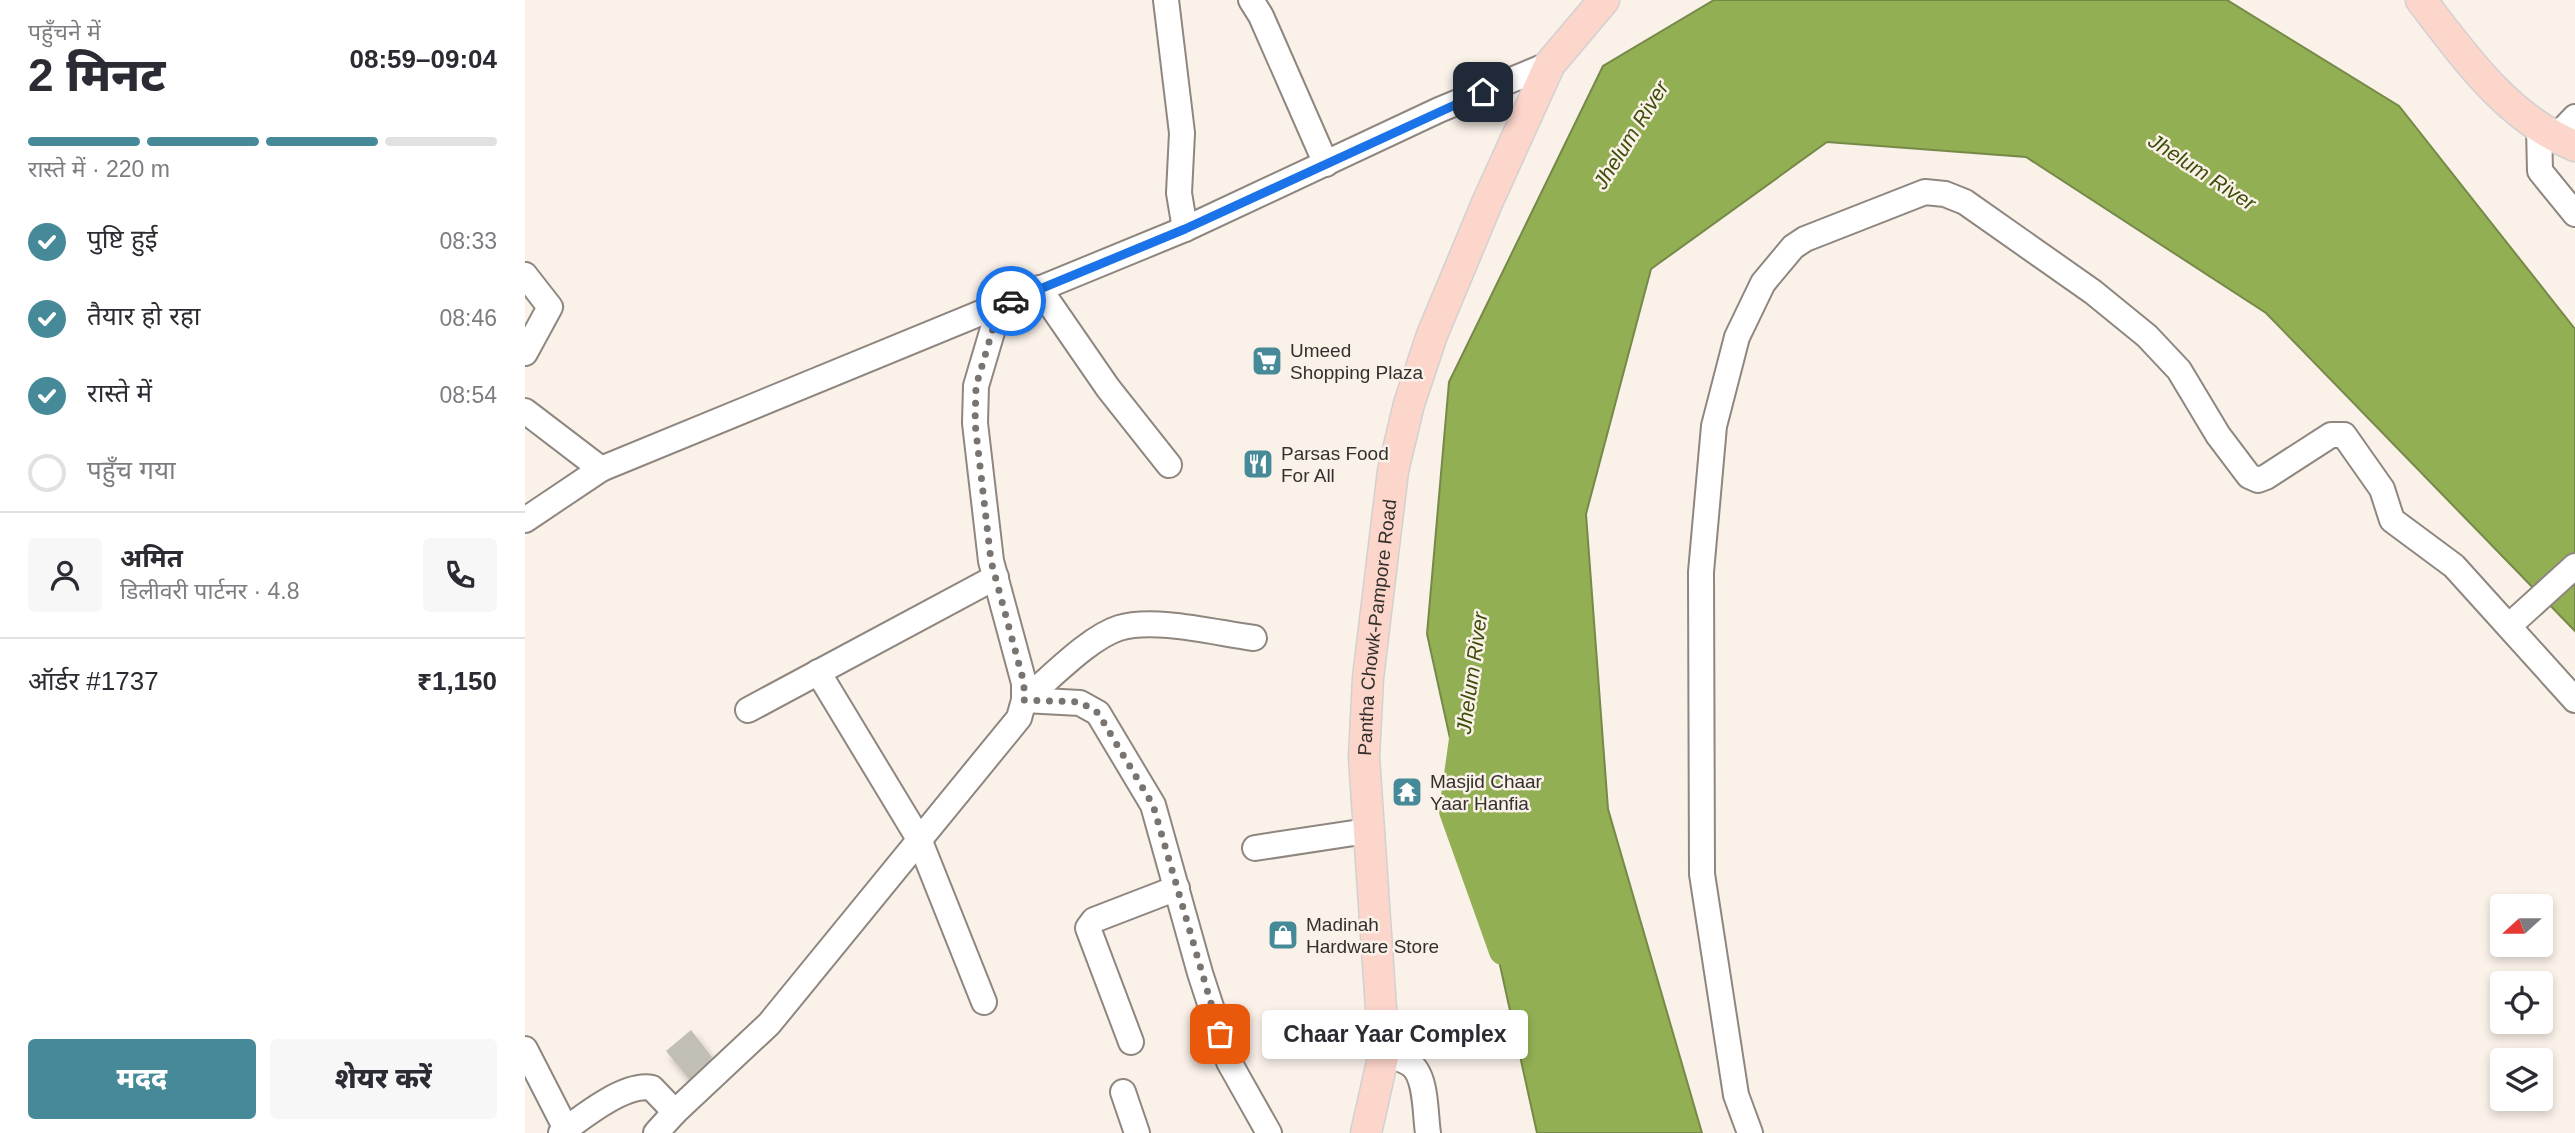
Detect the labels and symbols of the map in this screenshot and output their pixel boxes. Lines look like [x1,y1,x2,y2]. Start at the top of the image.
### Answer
pin [1453,62,1513,122]
water label: Jhelum River [1588,76,1673,194]
water label: Jhelum River [2144,128,2261,215]
courier [976,266,1046,336]
place label: Umeed Shopping Plaza [1290,340,1424,383]
supermarket icon: Umeed Shopping Plaza [1250,344,1284,378]
place label: Parsas Food For All [1281,443,1389,486]
restaurant icon: Parsas Food For All [1241,447,1275,481]
street label: Pantha Chowk-Pampore Road [1354,498,1401,756]
water label: Jhelum River [1451,610,1492,736]
place label: Masjid Chaar Yaar Hanfia [1430,771,1543,814]
temple icon: Masjid Chaar Yaar Hanfia [1390,775,1424,809]
north arrow [2490,894,2553,957]
place label: Madinah Hardware Store [1306,914,1439,957]
shop icon: Madinah Hardware Store [1266,918,1300,952]
pin [1190,1004,1250,1064]
callout: Chaar Yaar Complex [1262,1010,1528,1058]

